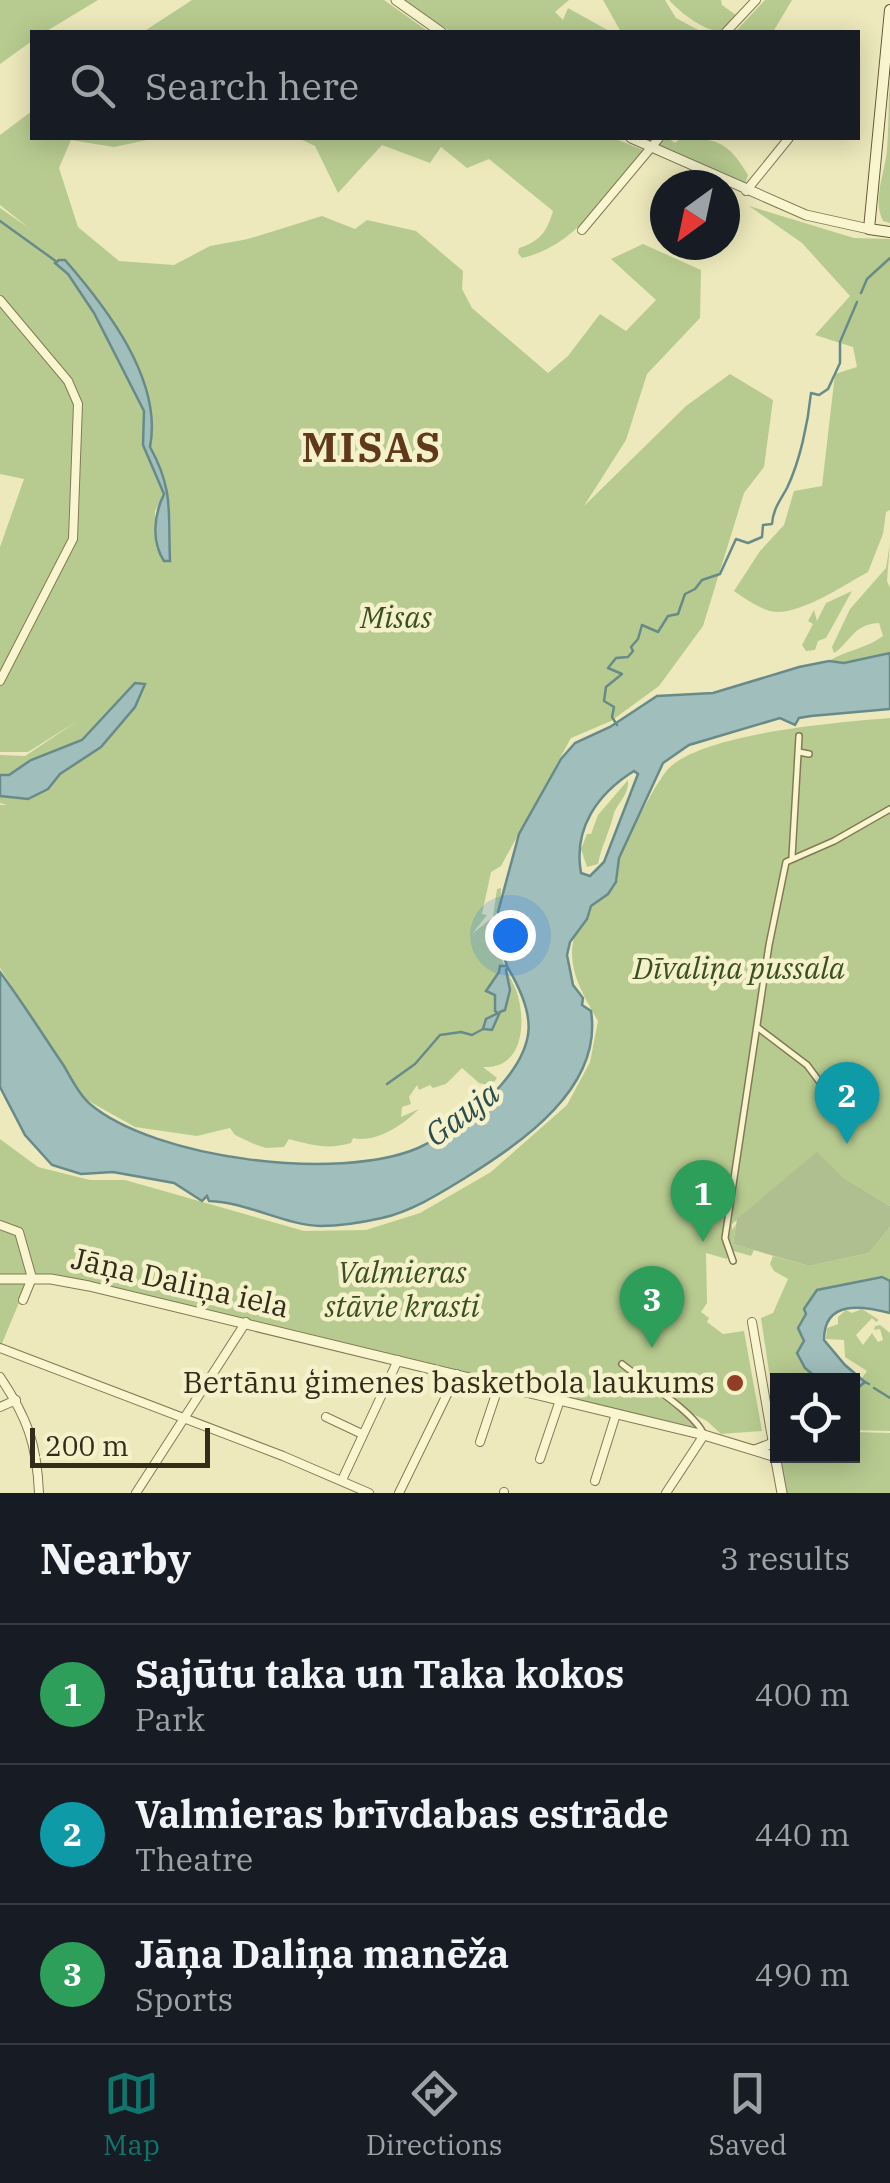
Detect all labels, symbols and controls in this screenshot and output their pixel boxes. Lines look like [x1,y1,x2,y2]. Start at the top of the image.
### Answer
search box [30,30,860,140]
icon: search [65,58,120,113]
text: Search here [145,61,359,110]
north arrow [650,170,740,260]
district label: MISAS [301,421,443,473]
park label: Misas [359,597,432,636]
your location [485,910,536,961]
park label: Dīvaliņa pussala [632,948,846,987]
pin: 2 [814,1062,880,1144]
water label: Gauja [416,1071,508,1155]
pin: 1 [670,1160,736,1242]
street label: Jāņa Daliņa iela [68,1238,293,1325]
park label: Valmieras stāvie krasti [324,1252,480,1325]
pin: 3 [620,1266,684,1348]
place label: Bertānu ģimenes basketbola laukums [183,1362,715,1401]
marker: Bertānu ģimenes basketbola laukums [724,1372,746,1394]
map controls [770,1373,860,1463]
button: locate [770,1373,860,1463]
scale bar [30,1423,210,1468]
text: 200 m [45,1427,129,1464]
text: Nearby [40,1531,191,1586]
text: 3 results [720,1537,850,1579]
text: Sajūtu taka un Taka kokos [135,1649,624,1698]
text: 1 [63,1673,82,1715]
text: 400 m [754,1673,850,1715]
text: Park [135,1698,205,1740]
text: Valmieras brīvdabas estrāde [135,1789,669,1838]
text: 2 [63,1813,82,1855]
text: 440 m [754,1813,850,1855]
text: Theatre [135,1838,253,1880]
text: Jāņa Daliņa manēža [135,1929,509,1978]
text: 3 [63,1953,82,1995]
text: 490 m [754,1953,850,1995]
text: Sports [135,1978,233,2020]
tab: Map [103,2066,160,2163]
tab: Directions [366,2066,503,2163]
tab: Saved [709,2066,787,2163]

